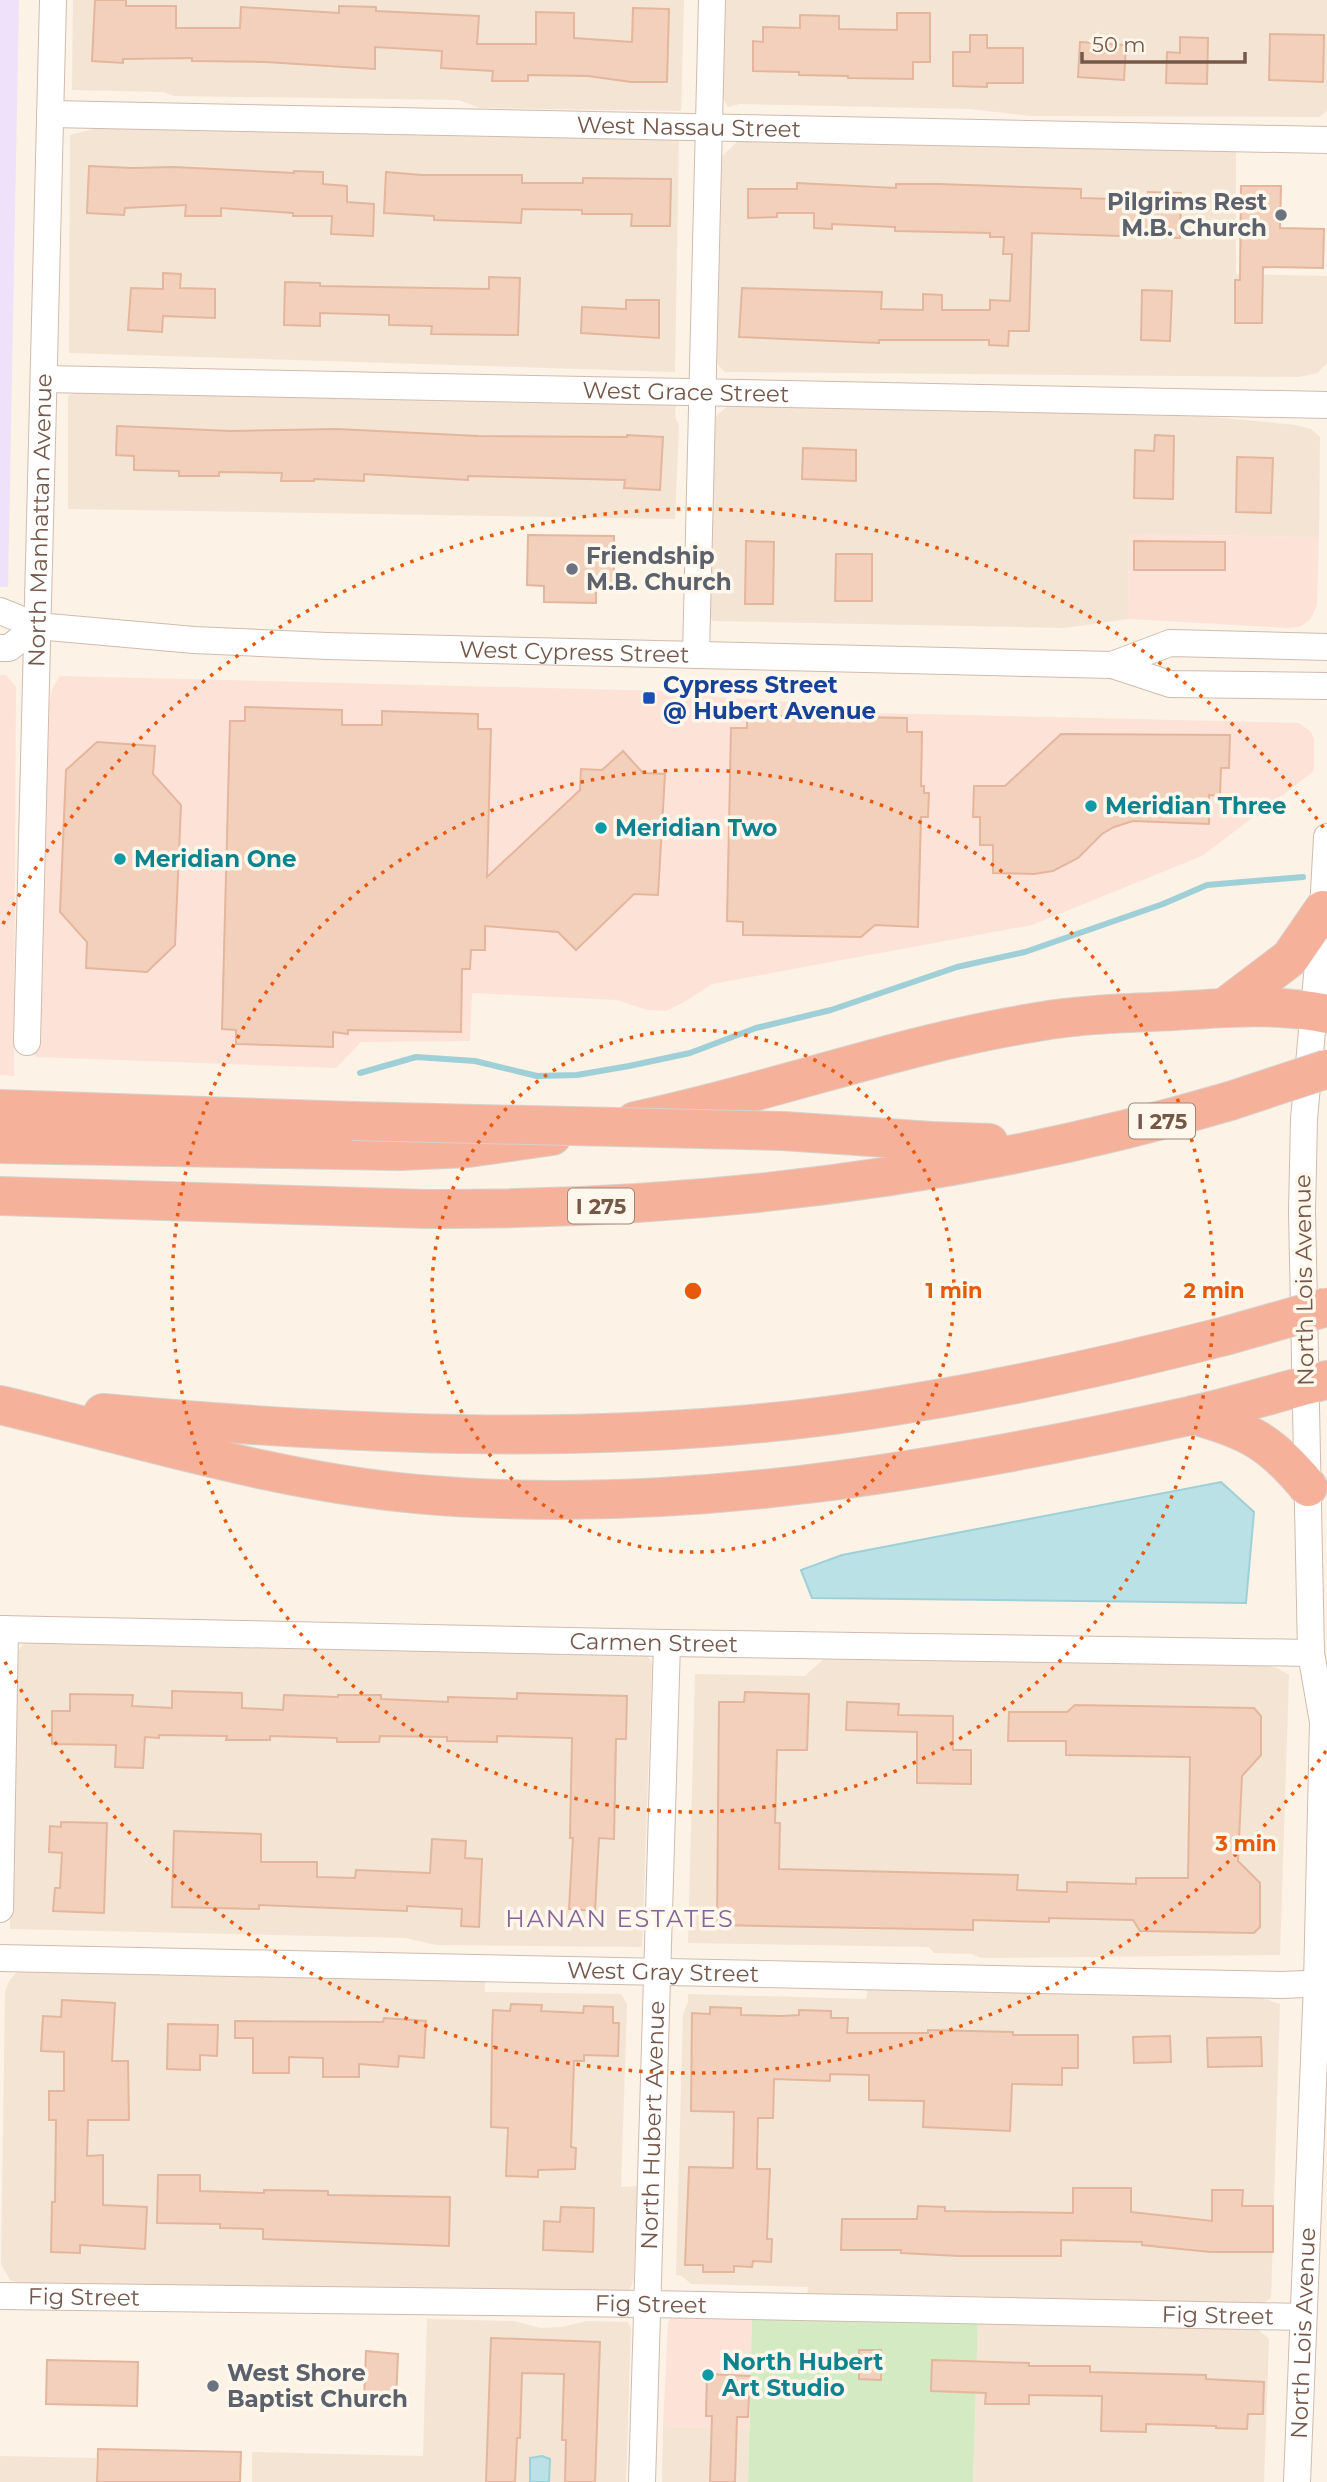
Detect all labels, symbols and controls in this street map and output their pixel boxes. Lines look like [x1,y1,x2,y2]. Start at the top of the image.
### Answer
scale bar [1082,21,1245,65]
text: 50 m [1092,32,1146,57]
street label: West Nassau Street [576,111,801,143]
place label: Pilgrims Rest M.B. Church [1107,188,1267,242]
marker: Pilgrims Rest M.B. Church [1273,207,1289,223]
street label: North Manhattan Avenue [22,373,58,667]
street label: West Grace Street [582,376,790,408]
place label: Friendship M.B. Church [586,542,732,596]
marker: Friendship M.B. Church [564,561,580,577]
street label: West Cypress Street [459,635,690,669]
place label: Cypress Street @ Hubert Avenue [663,671,876,725]
marker: Cypress Street @ Hubert Avenue [641,690,657,706]
place label: Meridian Three [1105,792,1287,820]
marker: Meridian Three [1083,798,1099,814]
place label: Meridian Two [615,814,777,842]
marker: Meridian Two [593,820,609,836]
place label: Meridian One [134,845,297,873]
marker: Meridian One [112,851,128,867]
road number: I 275 [1129,1104,1195,1138]
street label: North Lois Avenue [1288,1174,1320,1386]
road number: I 275 [568,1188,634,1224]
text: 1 min [925,1278,983,1303]
text: 2 min [1183,1278,1245,1303]
centre of rings [681,1279,705,1303]
street label: Carmen Street [569,1627,738,1658]
text: 3 min [1214,1831,1277,1856]
district label: HANAN ESTATES [505,1904,735,1933]
street label: West Gray Street [567,1956,759,1988]
street label: North Hubert Avenue [635,2000,670,2250]
street label: North Lois Avenue [1285,2227,1321,2439]
street label: Fig Street [28,2282,140,2312]
street label: Fig Street [595,2289,707,2319]
street label: Fig Street [1162,2300,1274,2330]
place label: North Hubert Art Studio [721,2348,883,2402]
place label: West Shore Baptist Church [227,2359,408,2413]
marker: North Hubert Art Studio [700,2367,716,2383]
marker: West Shore Baptist Church [205,2378,221,2394]

